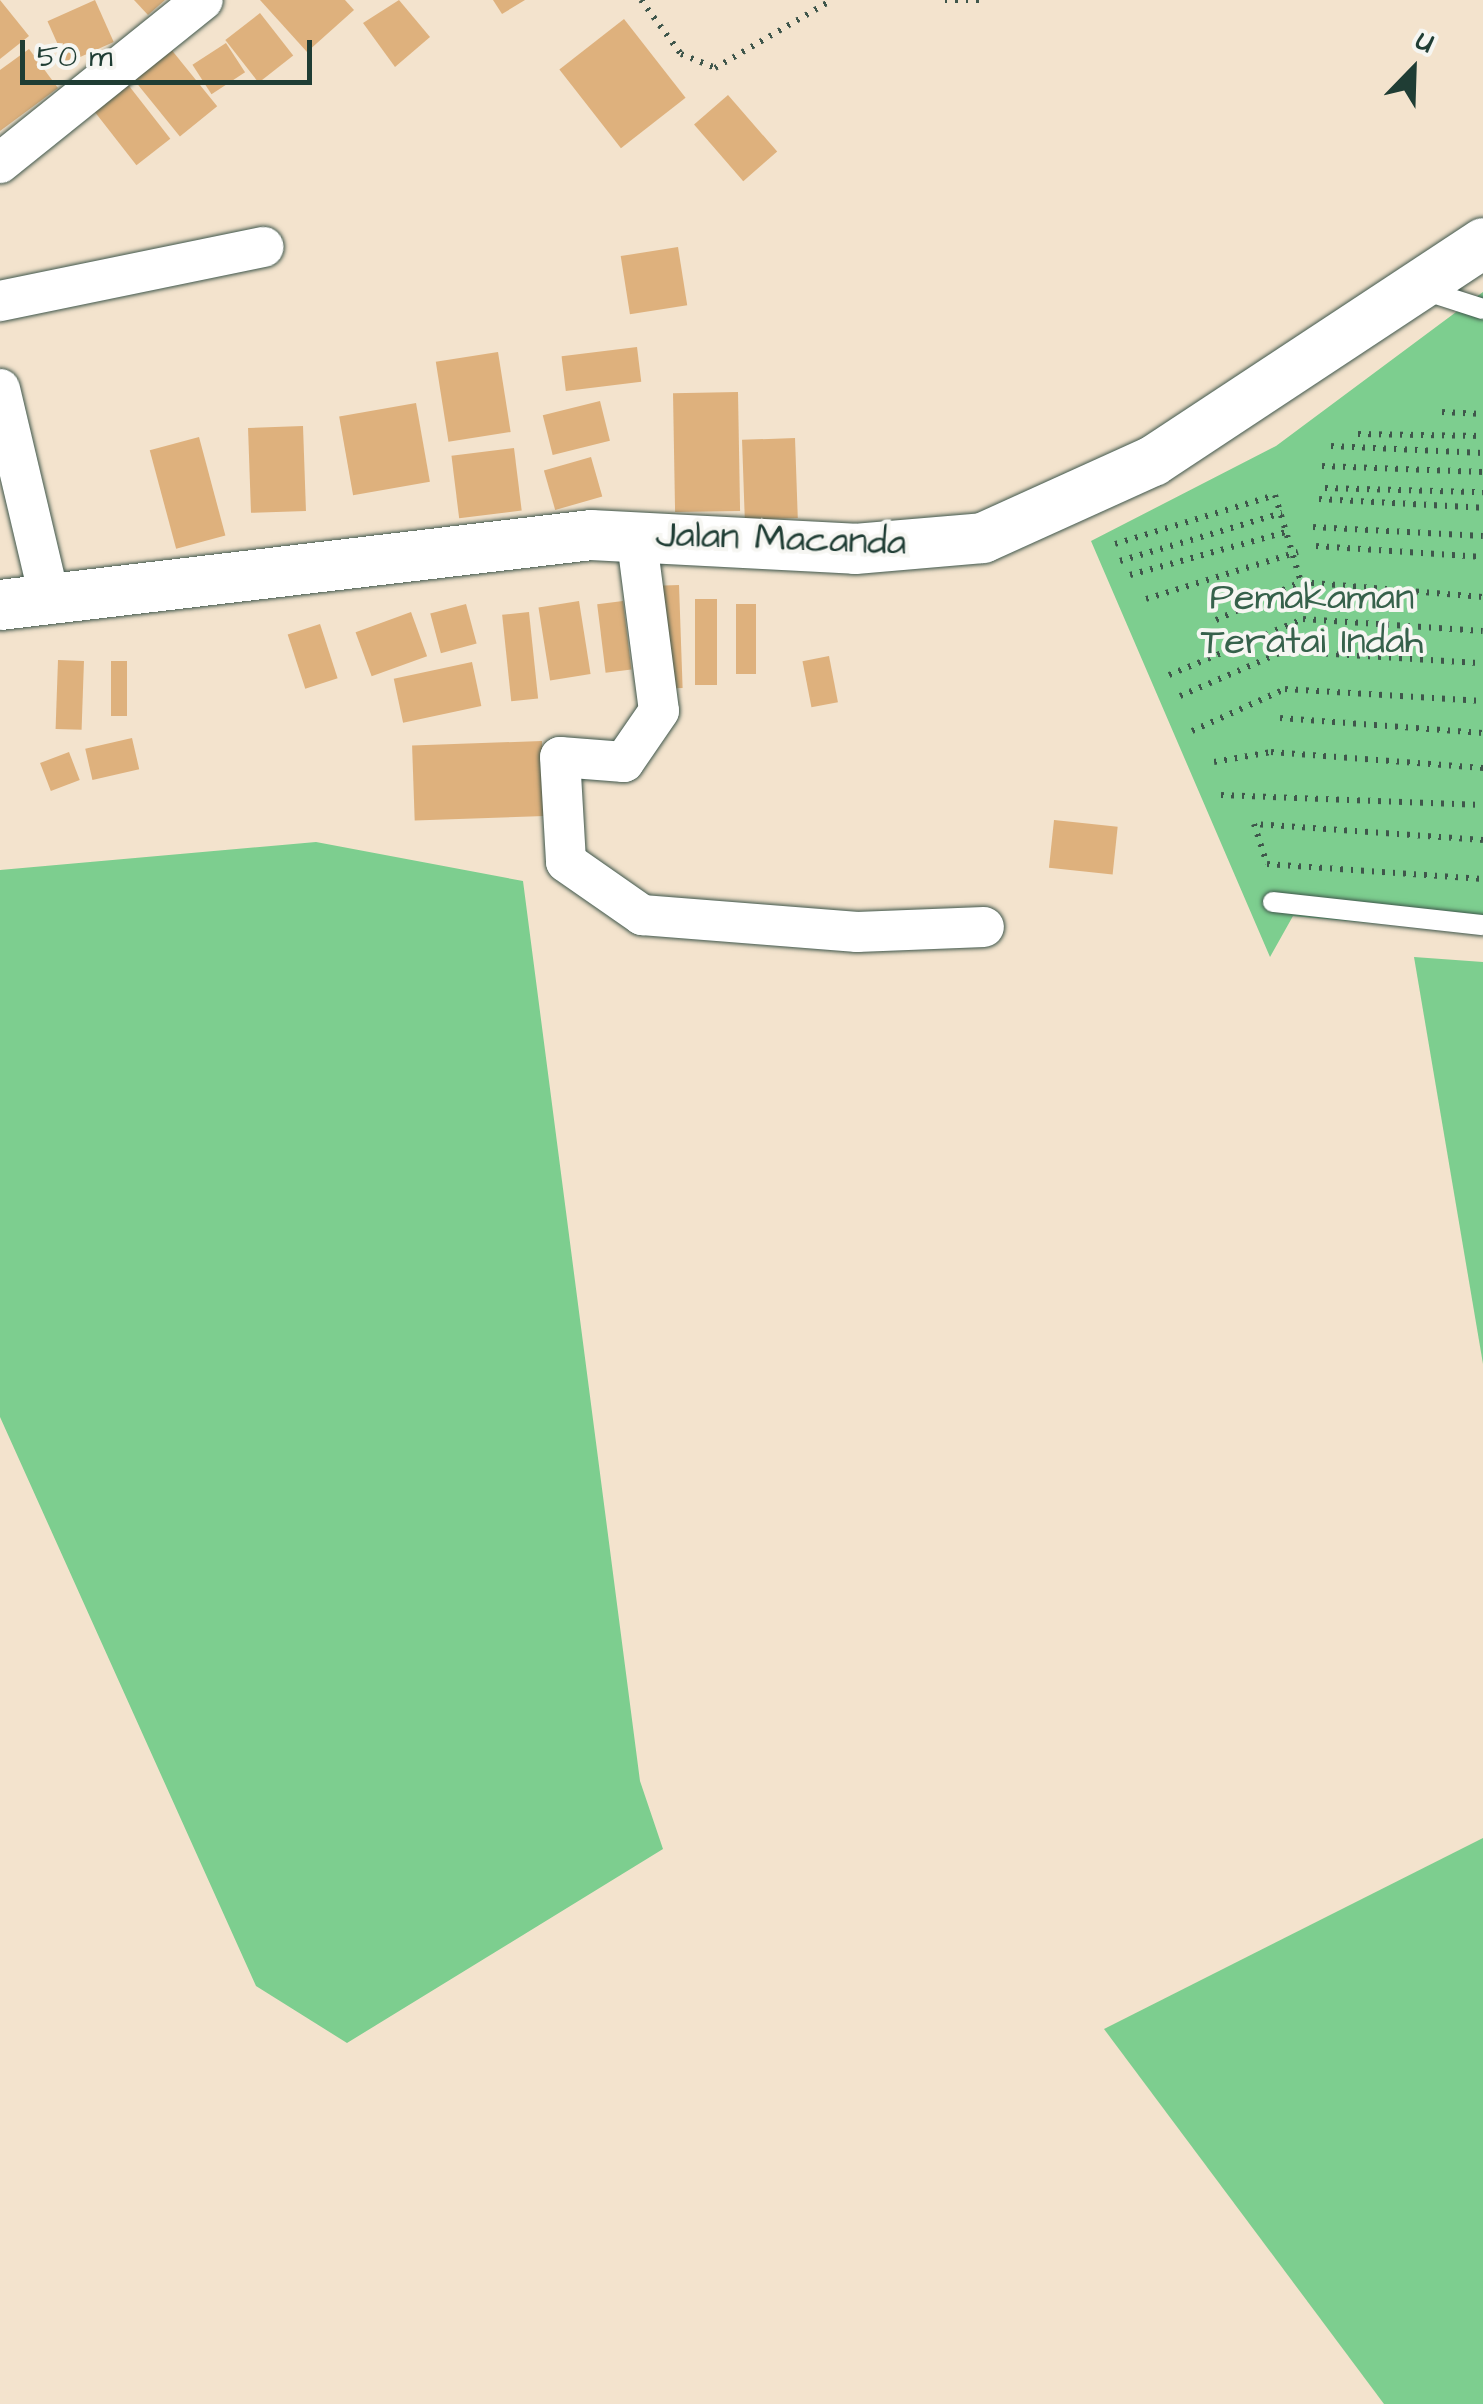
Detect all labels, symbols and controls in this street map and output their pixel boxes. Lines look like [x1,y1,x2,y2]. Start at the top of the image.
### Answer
scale bar [25,20,318,82]
north arrow [1363,20,1463,120]
text: U [1410,21,1440,63]
text: 50 m [37,36,113,78]
street label: Jalan Macanda [655,513,907,567]
park label: Pemakaman Teratai Indah [1201,576,1423,666]

